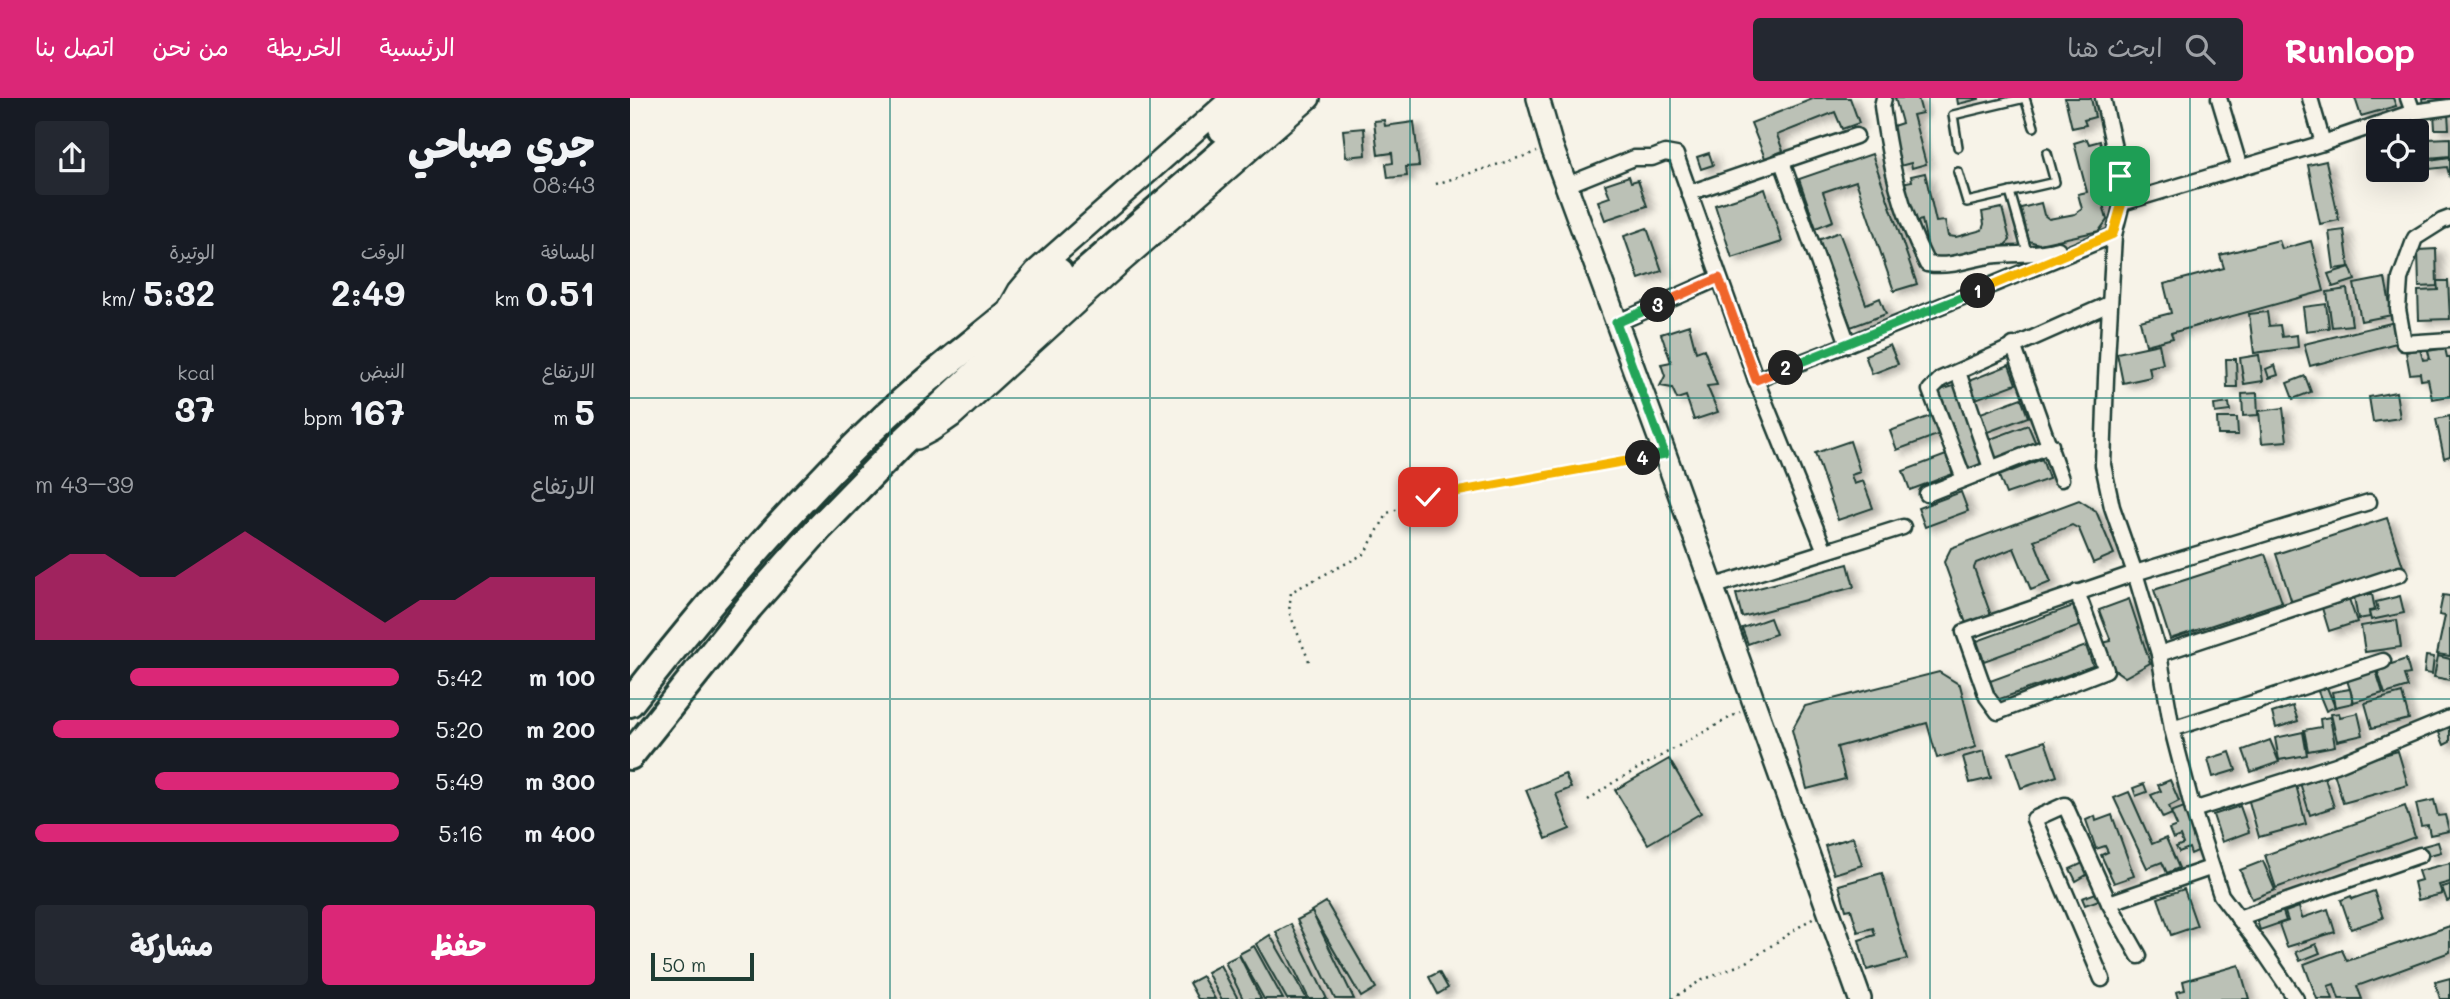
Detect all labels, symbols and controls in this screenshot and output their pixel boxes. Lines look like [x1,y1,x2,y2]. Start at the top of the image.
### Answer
search box [1753,18,2243,81]
text: Runloop [2285,28,2415,71]
text: ابحث هنا [2067,30,2163,64]
icon: search [2181,30,2219,68]
text: اتصل بنا [35,31,114,62]
text: من نحن [152,31,229,62]
text: الخريطة [267,31,342,62]
text: الرئيسية [380,31,455,62]
text: جري صباحي [408,118,595,168]
map controls [2366,119,2429,182]
button: locate [2366,119,2429,182]
button: share [35,121,109,195]
pin [2090,146,2150,206]
icon: arrive [2101,157,2139,195]
text: 08:43 [533,169,595,199]
text: الوتيرة [169,239,215,264]
text: الوقت [361,239,405,264]
text: المسافة [541,239,595,264]
text: 5:32 [143,269,215,315]
text: 2:49 [331,269,405,315]
text: 0.51 [526,269,595,315]
pin: 1 [1960,274,1996,308]
text: 1 [1973,278,1982,303]
text: /km [102,286,143,311]
text: km [494,286,526,311]
pin: 3 [1640,288,1676,322]
text: 3 [1652,292,1663,317]
pin: 2 [1768,350,1804,386]
text: 2 [1780,355,1791,380]
text: النبض [360,358,405,383]
text: الارتفاع [542,358,595,383]
text: kcal [177,360,215,385]
text: 37 [175,385,215,431]
text: 167 [349,388,405,434]
text: 5 [575,388,595,434]
text: bpm [304,405,349,430]
text: m [553,405,575,430]
pin: 4 [1626,440,1660,476]
text: 4 [1636,445,1649,470]
pin [1398,467,1458,527]
text: 39–43 m [35,469,134,499]
text: الارتفاع [531,470,595,500]
icon: check [1409,478,1447,516]
text: 5:42 [436,662,483,692]
text: 100 m [529,662,595,692]
text: 5:20 [435,714,483,744]
text: 200 m [526,714,595,744]
text: 5:49 [435,766,483,796]
text: 300 m [525,766,595,796]
text: 5:16 [438,818,483,848]
text: 400 m [524,818,595,848]
button: مشاركة [35,905,308,985]
button: حفظ [322,905,595,985]
scale bar [651,950,754,982]
text: 50 m [662,952,706,977]

